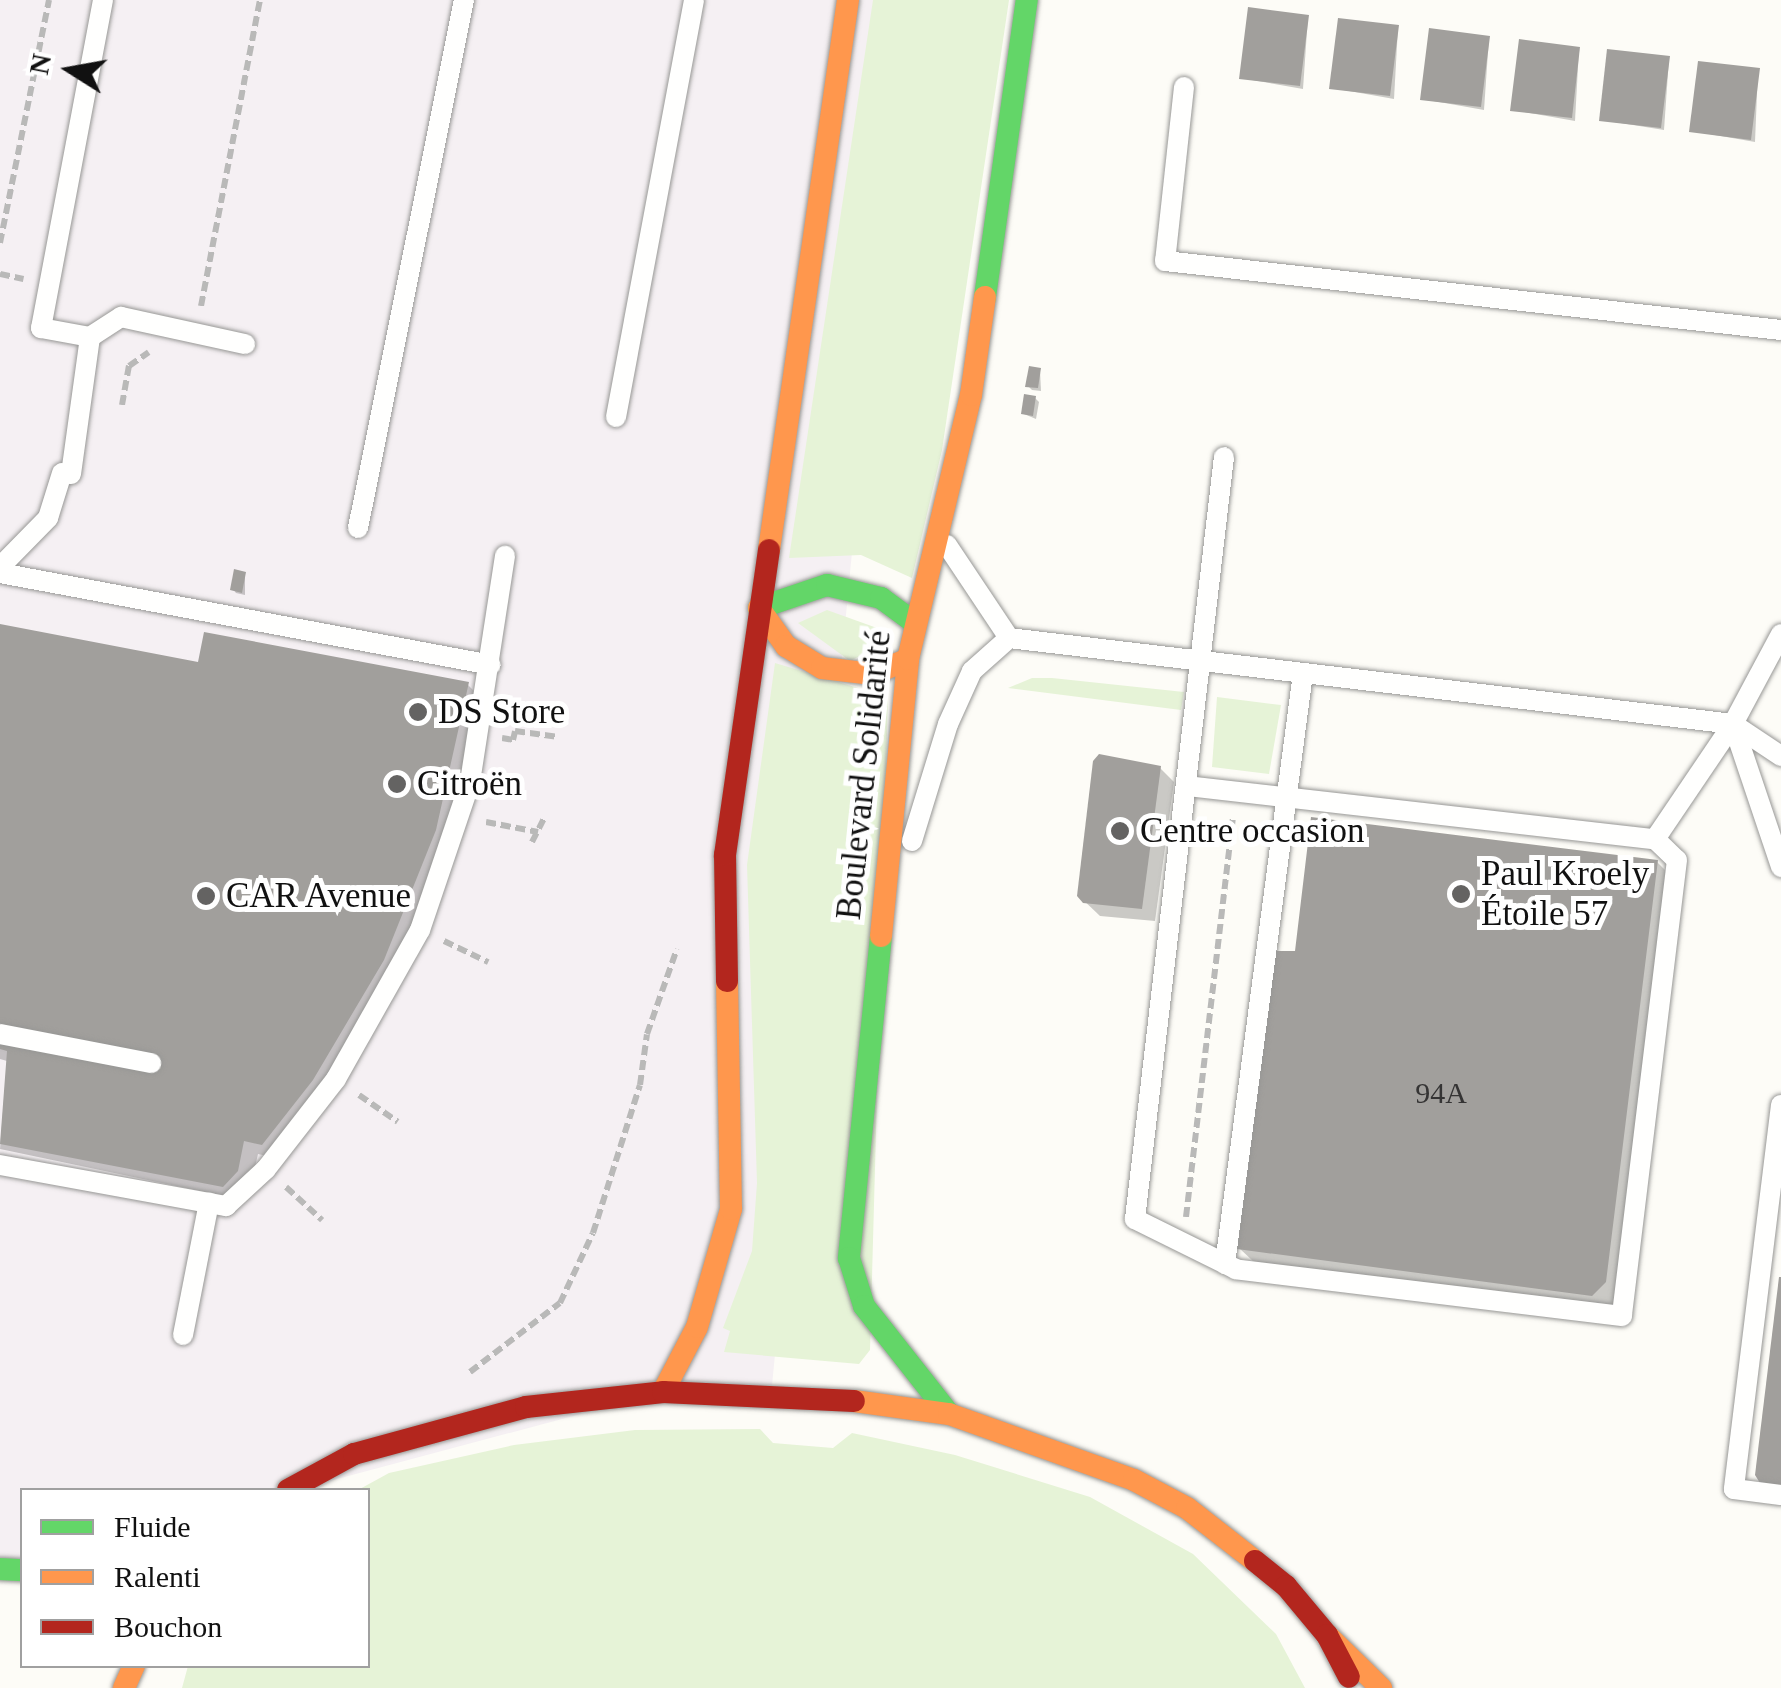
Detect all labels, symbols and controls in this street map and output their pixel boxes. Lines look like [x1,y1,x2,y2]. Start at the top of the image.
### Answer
north arrow [20,20,120,120]
text: N [23,51,57,77]
street label: Boulevard Solidarité [828,628,900,922]
place label: DS Store [438,691,565,733]
marker: DS Store [407,701,429,723]
place label: Citroën [417,763,522,805]
marker: Citroën [386,773,408,795]
place label: Centre occasion [1140,810,1364,852]
marker: Centre occasion [1109,820,1131,842]
place label: Paul Kroely Étoile 57 [1481,853,1649,935]
place label: CAR Avenue [226,875,413,917]
marker: Paul Kroely Étoile 57 [1450,883,1472,905]
marker: CAR Avenue [195,885,217,907]
house number: 94A [1415,1075,1467,1111]
legend [20,1488,370,1668]
text: Fluide [114,1510,191,1543]
text: Ralenti [114,1560,201,1593]
text: Bouchon [114,1610,222,1643]

